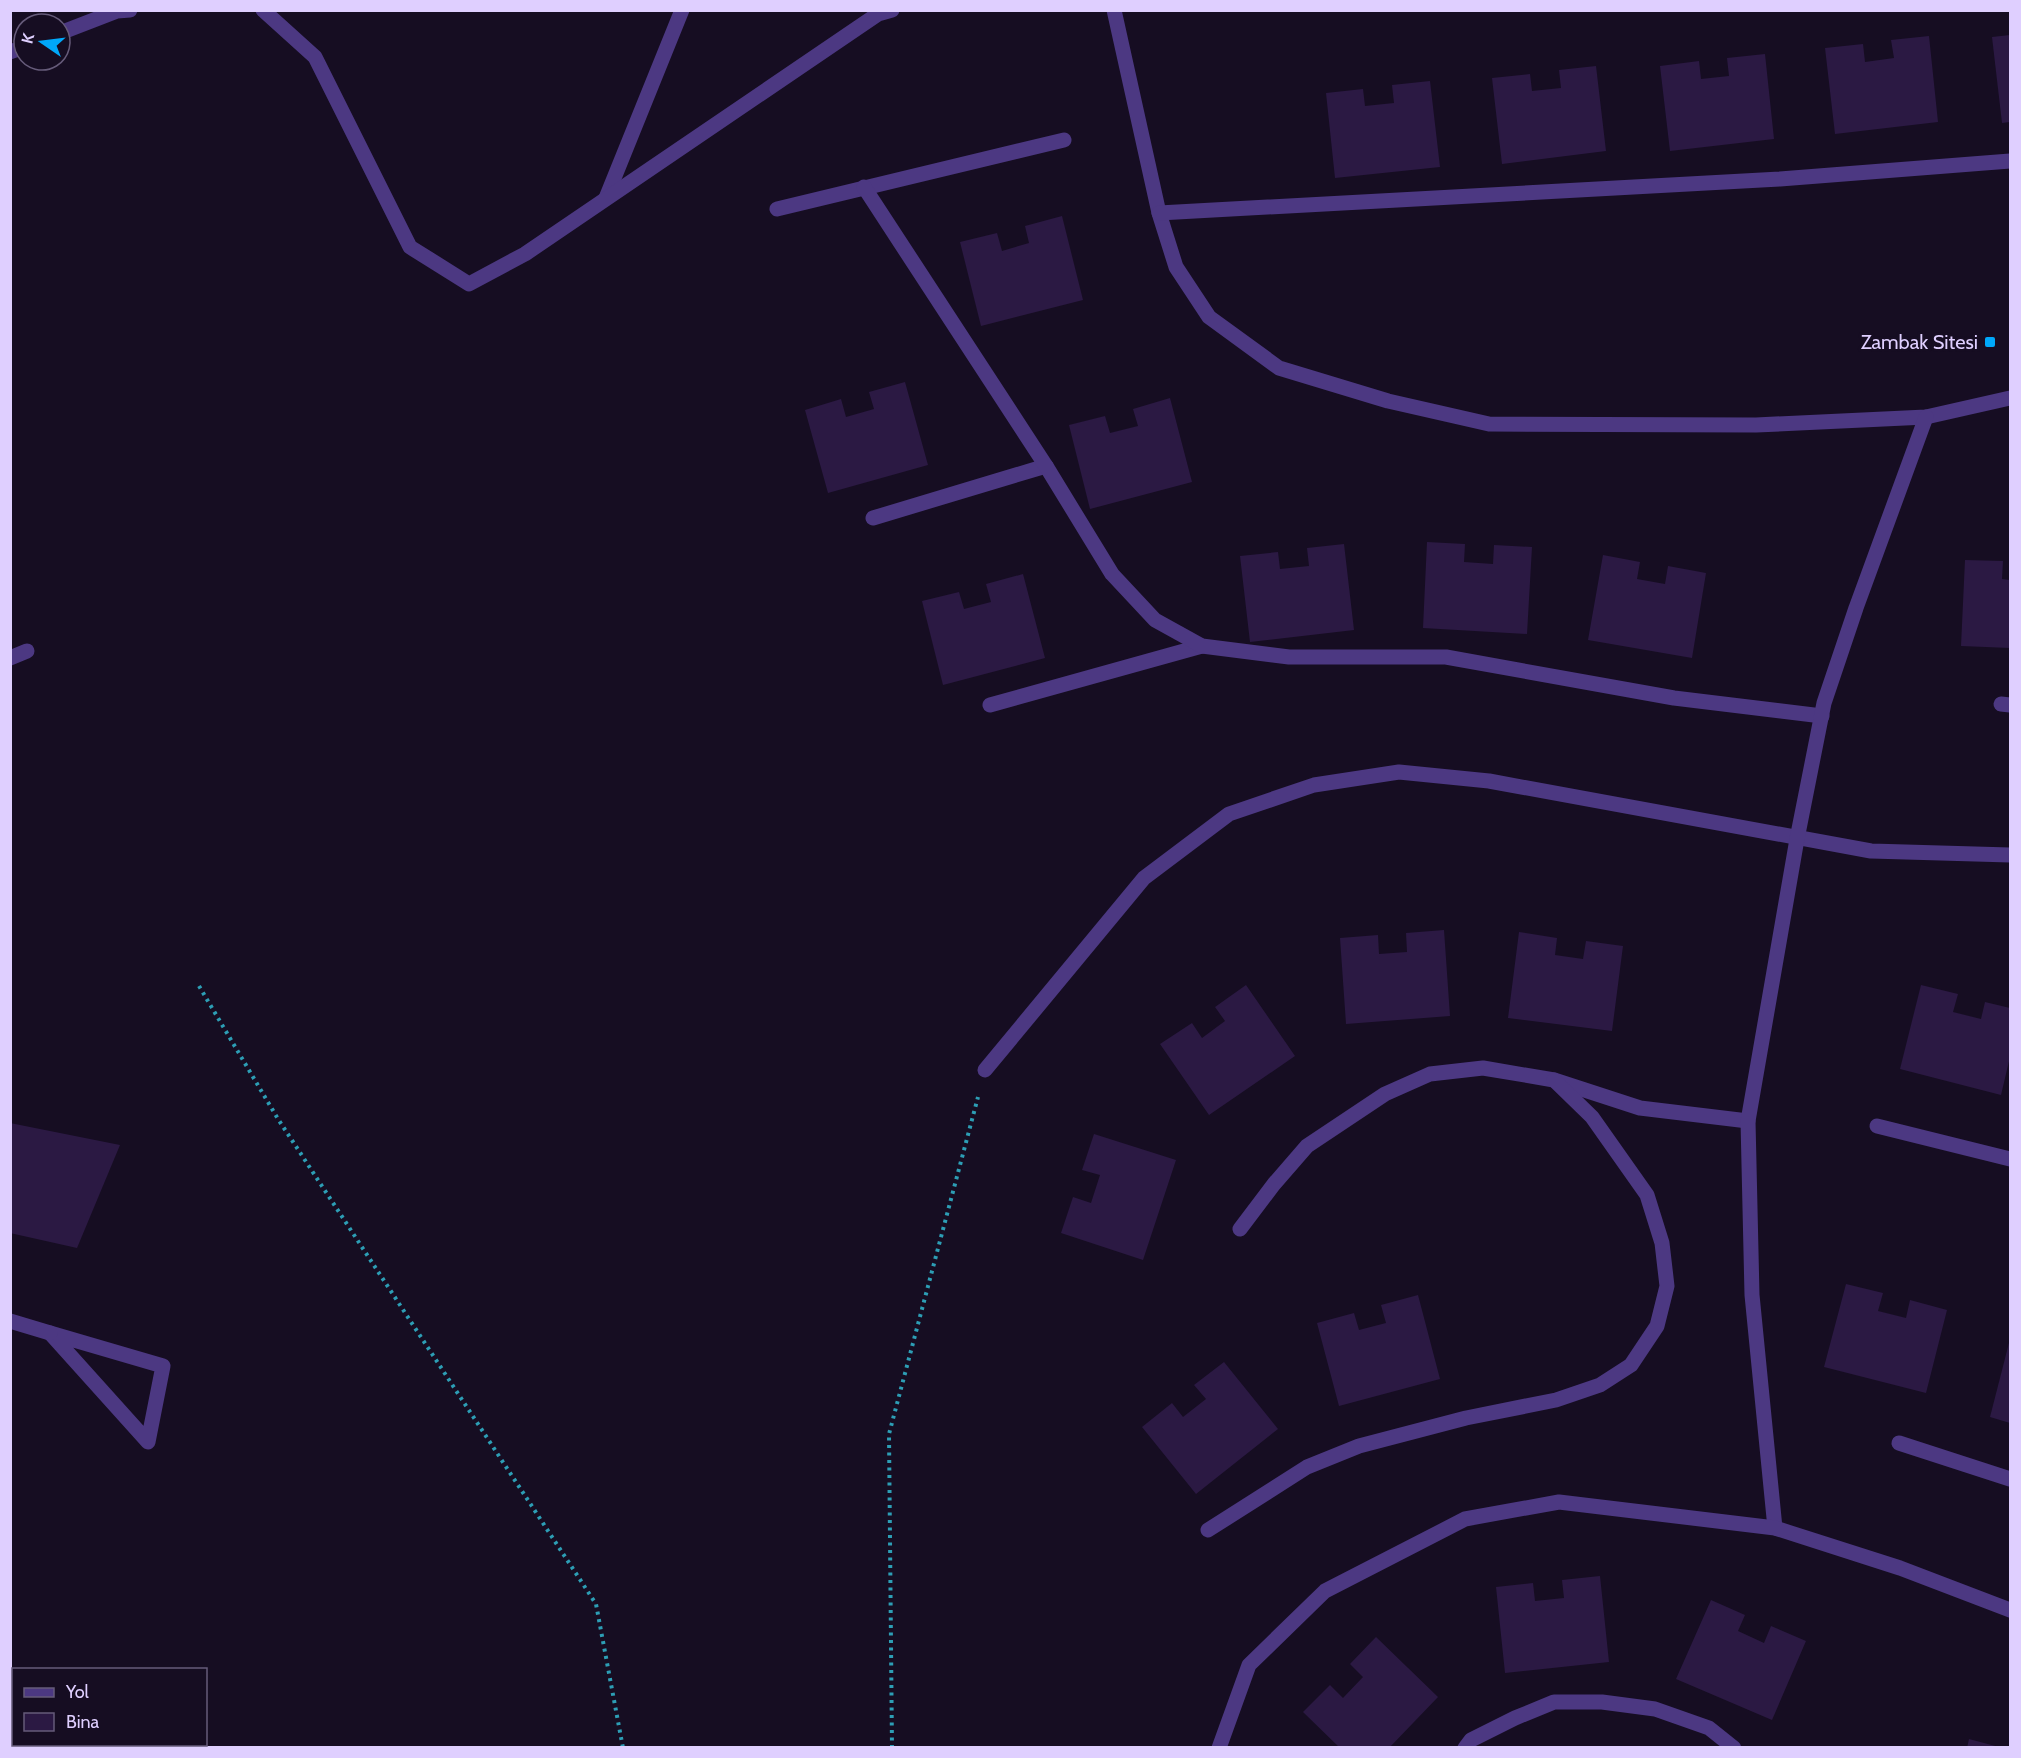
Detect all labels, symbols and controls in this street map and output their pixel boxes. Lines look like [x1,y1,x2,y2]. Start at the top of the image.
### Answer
north arrow [12,12,72,72]
text: K [17,31,38,46]
place label: Zambak Sitesi [1861,330,1978,354]
marker: Zambak Sitesi [1983,335,1997,349]
legend [12,1668,207,1746]
text: Yol [65,1681,90,1703]
text: Bina [66,1711,100,1733]

